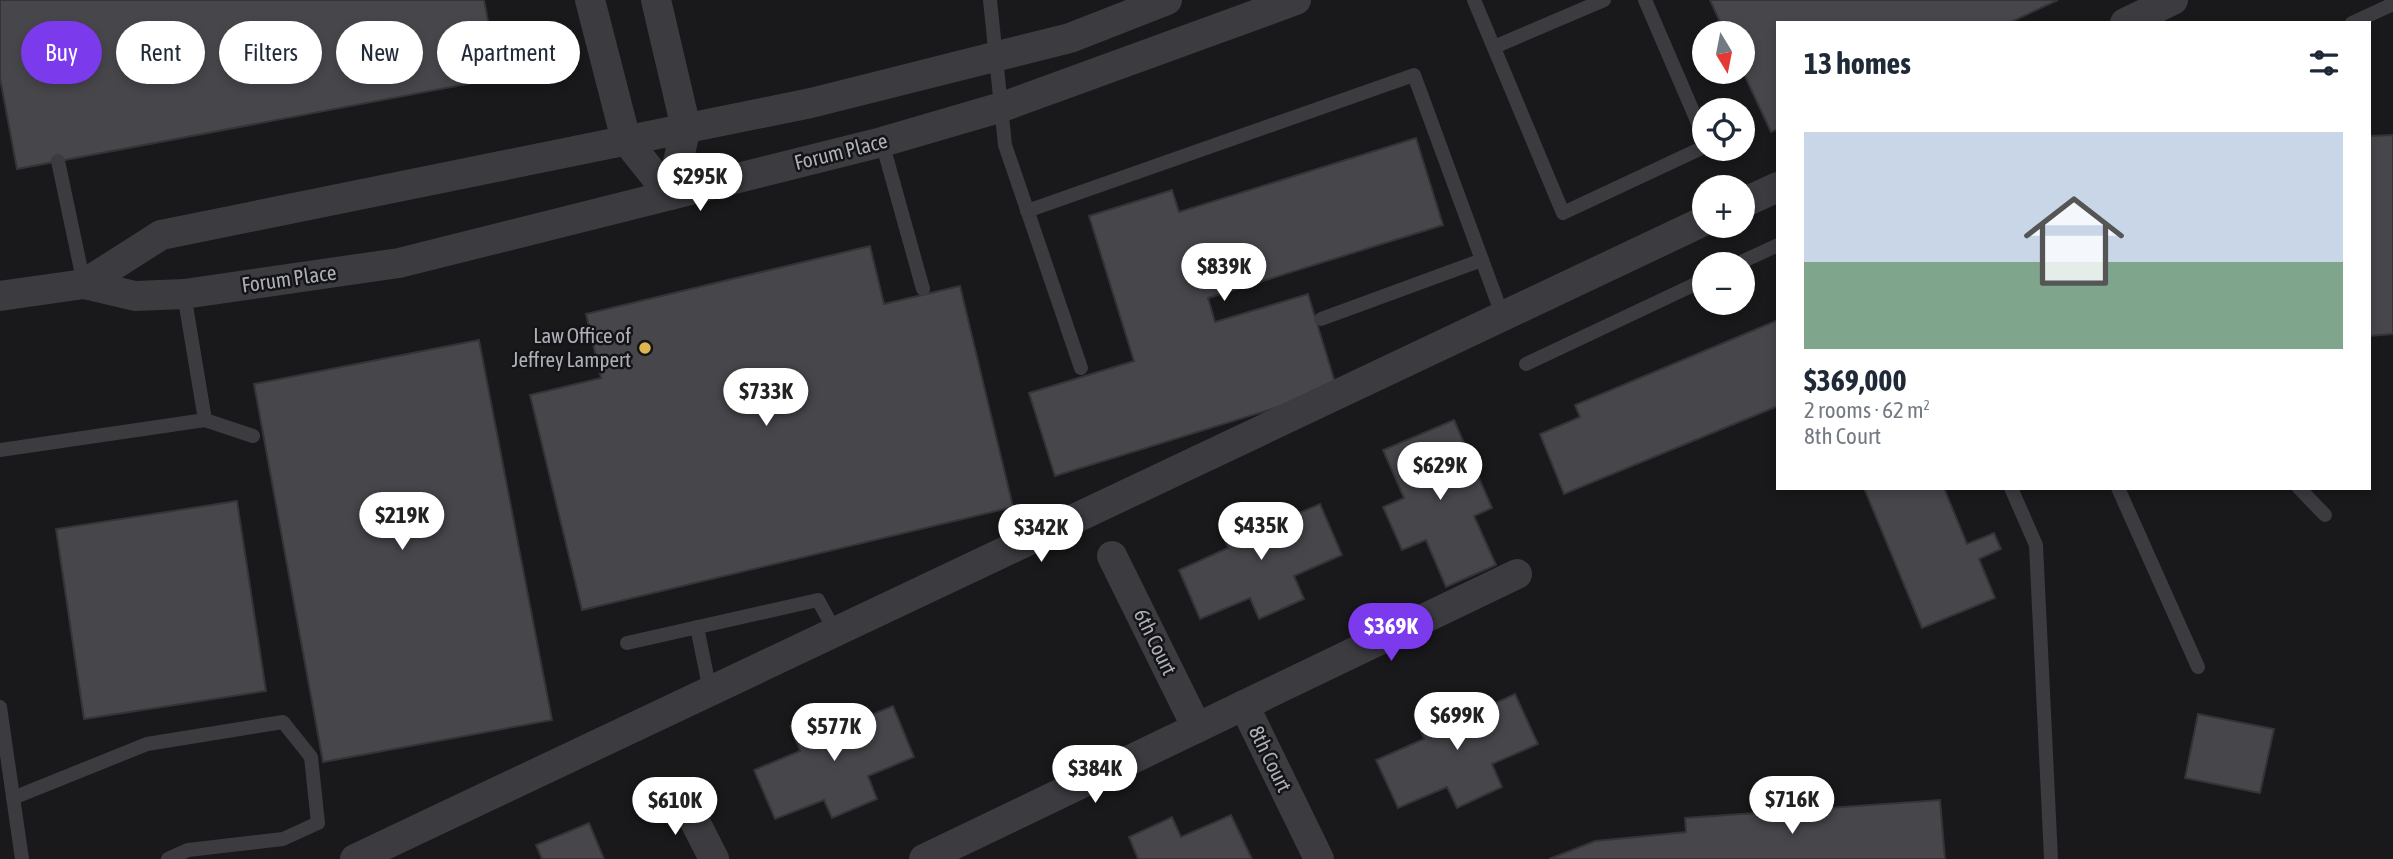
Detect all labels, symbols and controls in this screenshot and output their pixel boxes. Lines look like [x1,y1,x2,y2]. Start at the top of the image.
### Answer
chip: Buy [21,21,102,84]
chip: Rent [116,21,205,84]
chip: Filters [219,21,322,84]
chip: New [336,21,423,84]
chip: Apartment [437,21,580,84]
north arrow [1692,21,1755,84]
map controls [1692,21,1755,315]
icon: filters [2305,44,2343,82]
text: 13 homes [1804,46,1911,80]
button: locate [1692,98,1755,161]
street label: Forum Place [792,128,890,174]
pin: $295K [651,154,749,213]
text: $295K [673,163,727,189]
button: + [1692,175,1755,238]
icon: home [2011,178,2137,304]
pin: $839K [1175,244,1273,303]
button: − [1692,252,1755,315]
text: $839K [1197,253,1251,279]
street label: Forum Place [240,260,338,297]
place label: Law Office of Jeffrey Lampert [512,323,631,371]
marker: Law Office of Jeffrey Lampert [637,340,653,356]
text: $369,000 [1804,363,1907,397]
pin: $733K [717,368,815,428]
text: $733K [739,378,793,404]
text: 2 rooms · 62 m² [1804,397,1930,423]
text: 8th Court [1804,423,1881,449]
pin: $629K [1391,442,1489,502]
text: $629K [1413,452,1467,478]
pin: $219K [353,492,451,552]
text: $219K [375,502,429,528]
pin: $435K [1212,503,1310,562]
pin: $342K [992,504,1090,564]
text: $435K [1234,512,1288,538]
text: $342K [1014,514,1068,540]
pin: $369K [1342,604,1440,663]
street label: 6th Court [1130,605,1182,678]
text: $369K [1364,613,1418,639]
pin: $699K [1408,692,1506,752]
text: $699K [1430,702,1484,728]
pin: $577K [785,704,883,763]
text: $577K [807,713,861,739]
street label: 8th Court [1245,722,1297,795]
pin: $384K [1046,746,1144,805]
text: $384K [1068,755,1122,781]
pin: $716K [1743,776,1841,836]
pin: $610K [626,778,724,837]
text: $716K [1765,786,1819,812]
text: $610K [648,787,702,813]

